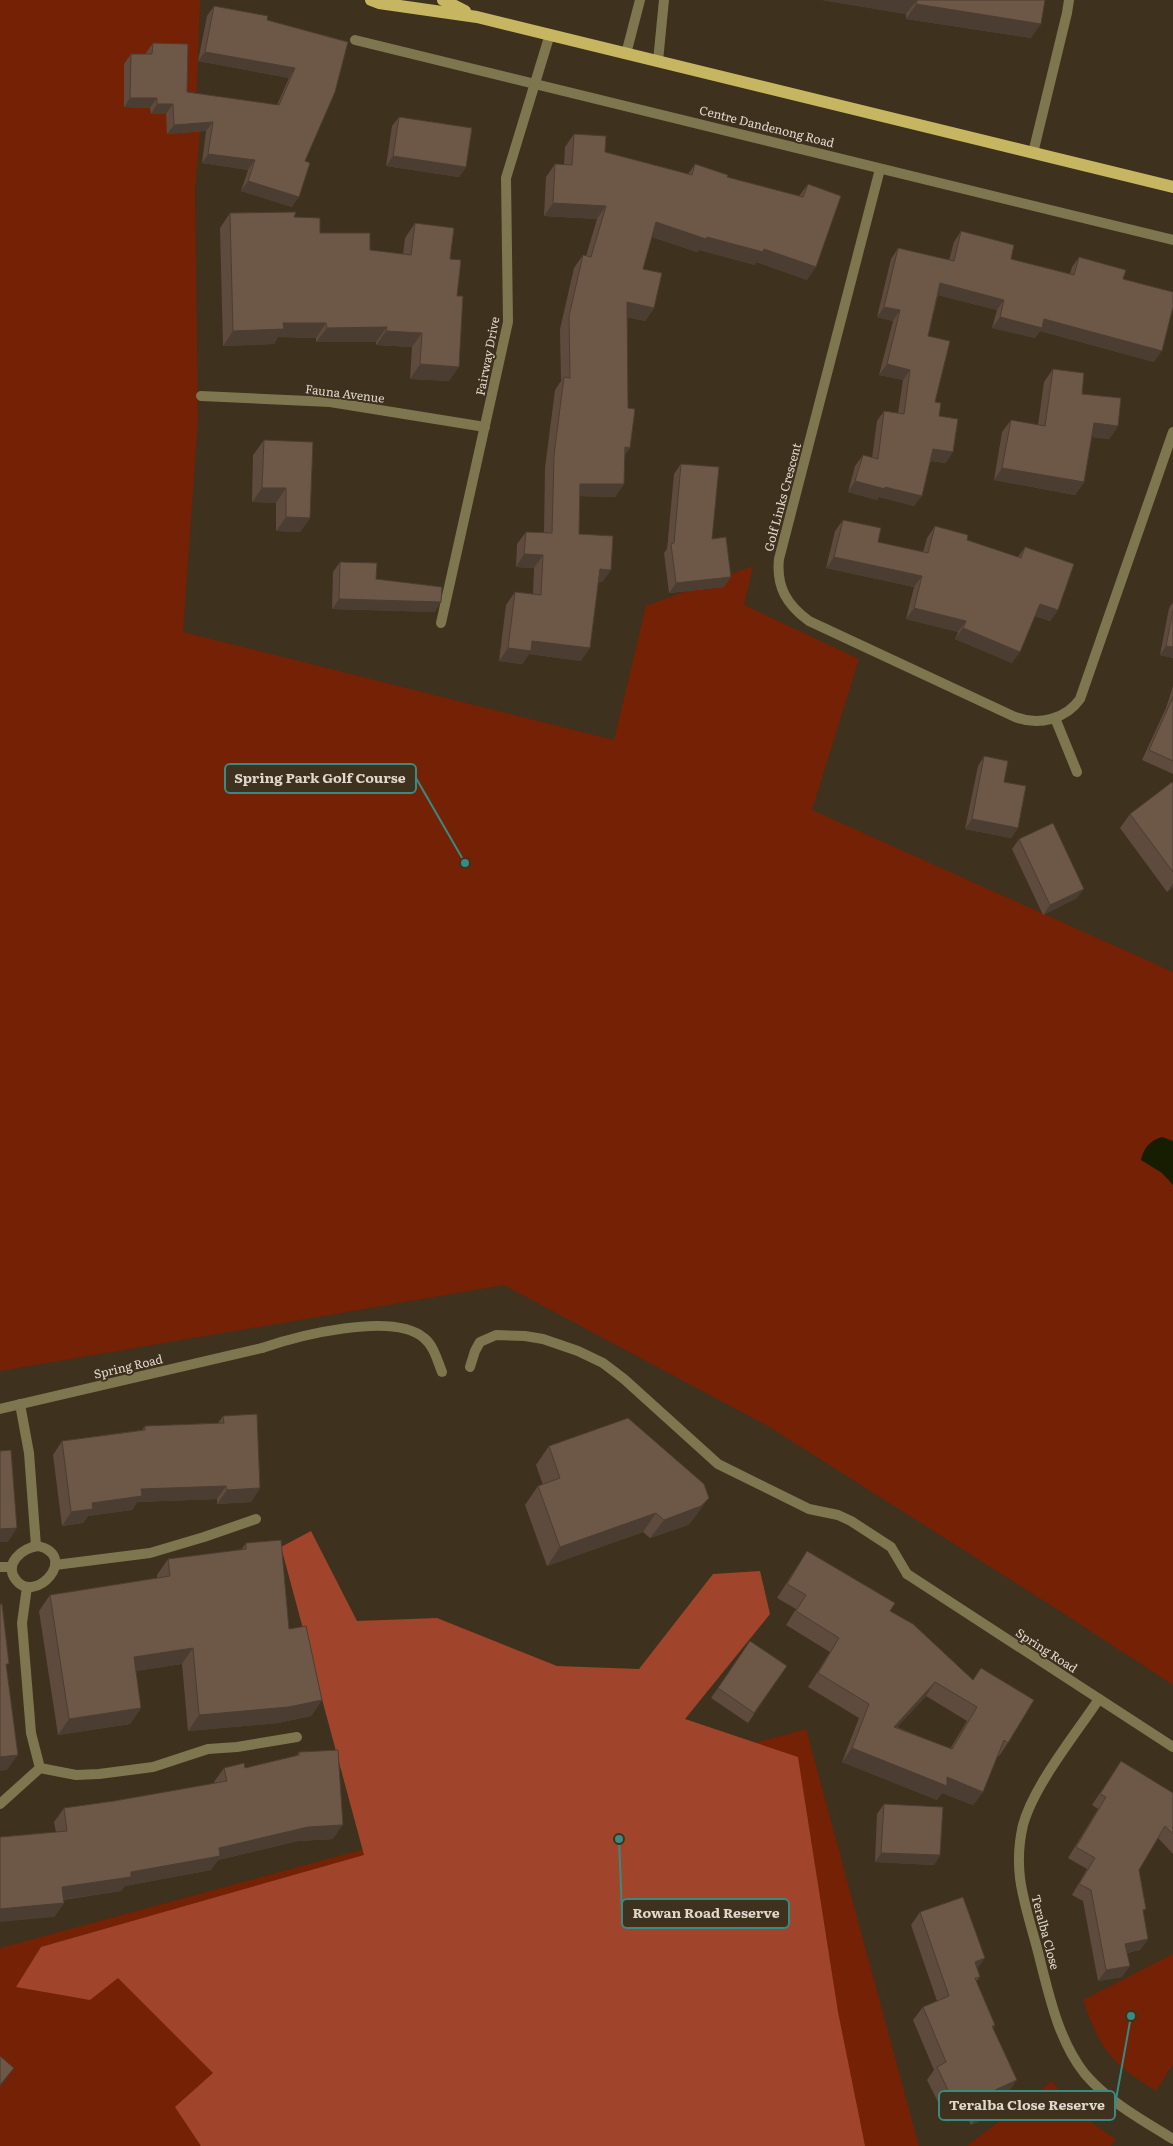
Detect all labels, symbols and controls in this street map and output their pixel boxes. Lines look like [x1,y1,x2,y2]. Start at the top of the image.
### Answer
street label: Centre Dandenong Road [698,101,837,152]
street label: Fairway Drive [471,315,503,397]
street label: Fauna Avenue [304,379,386,407]
street label: Golf Links Crescent [759,441,805,553]
callout: Spring Park Golf Course [225,764,416,793]
text: Spring Park Golf Course [234,767,406,787]
street label: Spring Road [92,1349,165,1383]
street label: Spring Road [1013,1623,1082,1677]
street label: Teralba Close [1027,1892,1065,1972]
callout: Rowan Road Reserve [622,1899,789,1928]
text: Rowan Road Reserve [632,1902,780,1922]
callout: Teralba Close Reserve [939,2091,1115,2120]
text: Teralba Close Reserve [949,2094,1105,2114]

